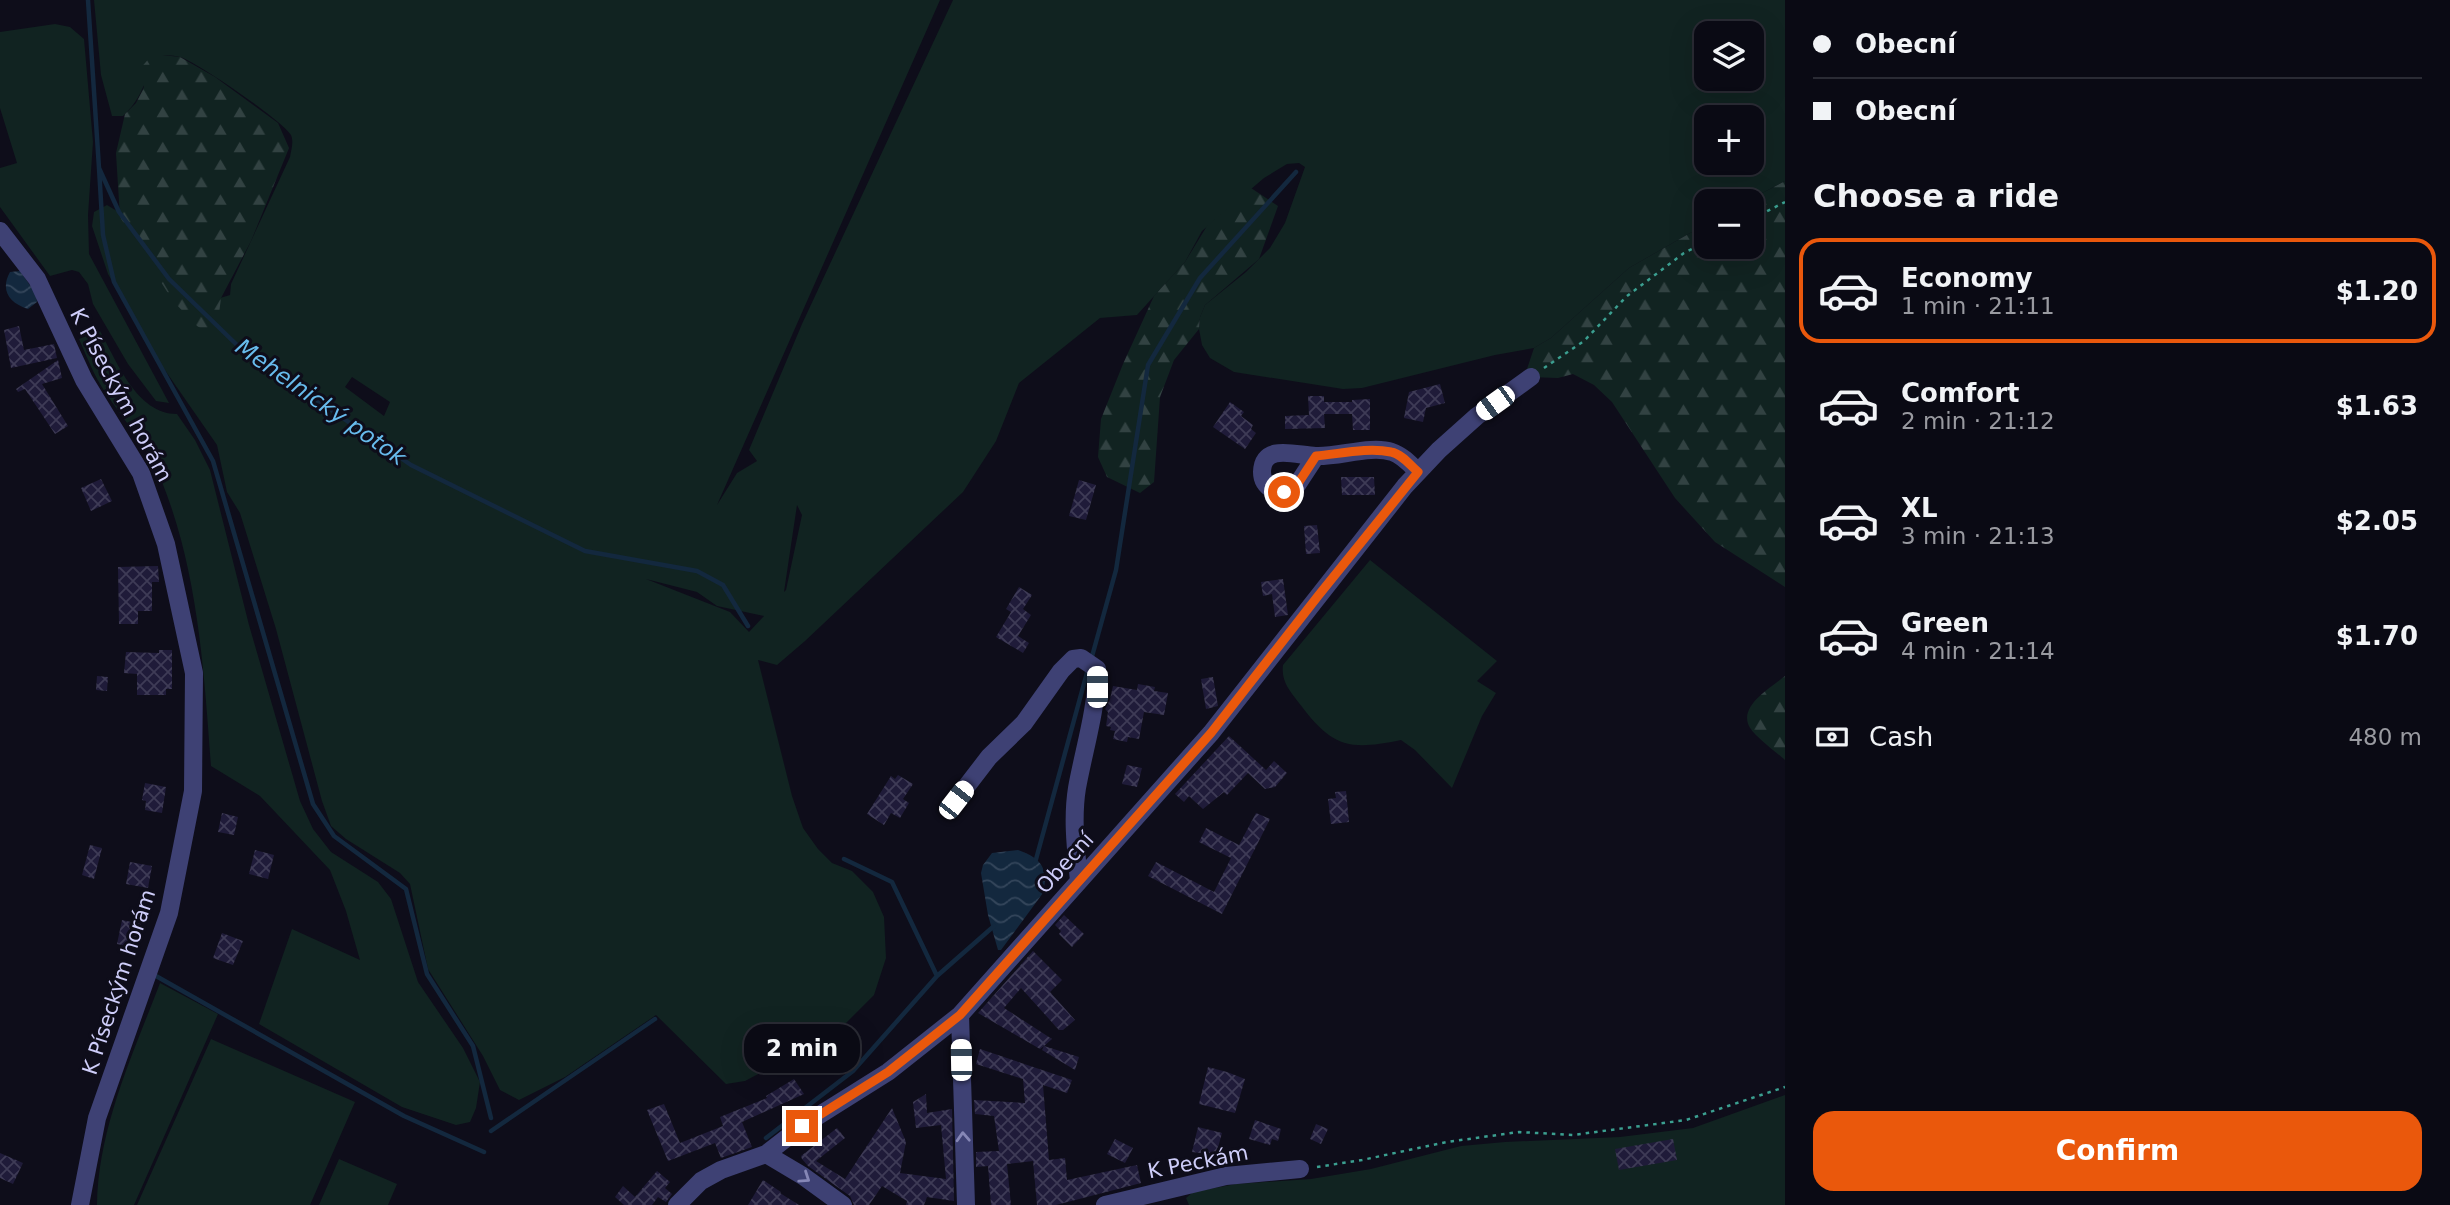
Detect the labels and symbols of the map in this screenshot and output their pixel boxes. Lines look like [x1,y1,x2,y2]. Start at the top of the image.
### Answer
street label: K Píseckým horám [65,304,177,486]
water label: Mehelnický potok [231,333,413,472]
car [1472,382,1519,424]
route start [1268,476,1300,508]
car [1087,666,1108,708]
car [935,777,978,823]
street label: Obecní [1031,827,1099,898]
street label: K Píseckým horám [78,886,160,1078]
callout: 2 min [744,1024,860,1074]
car [951,1039,972,1081]
route end [786,1110,818,1142]
one-way arrow [956,1131,971,1142]
street label: K Peckám [1146,1140,1250,1184]
one-way arrow [797,1170,810,1182]

